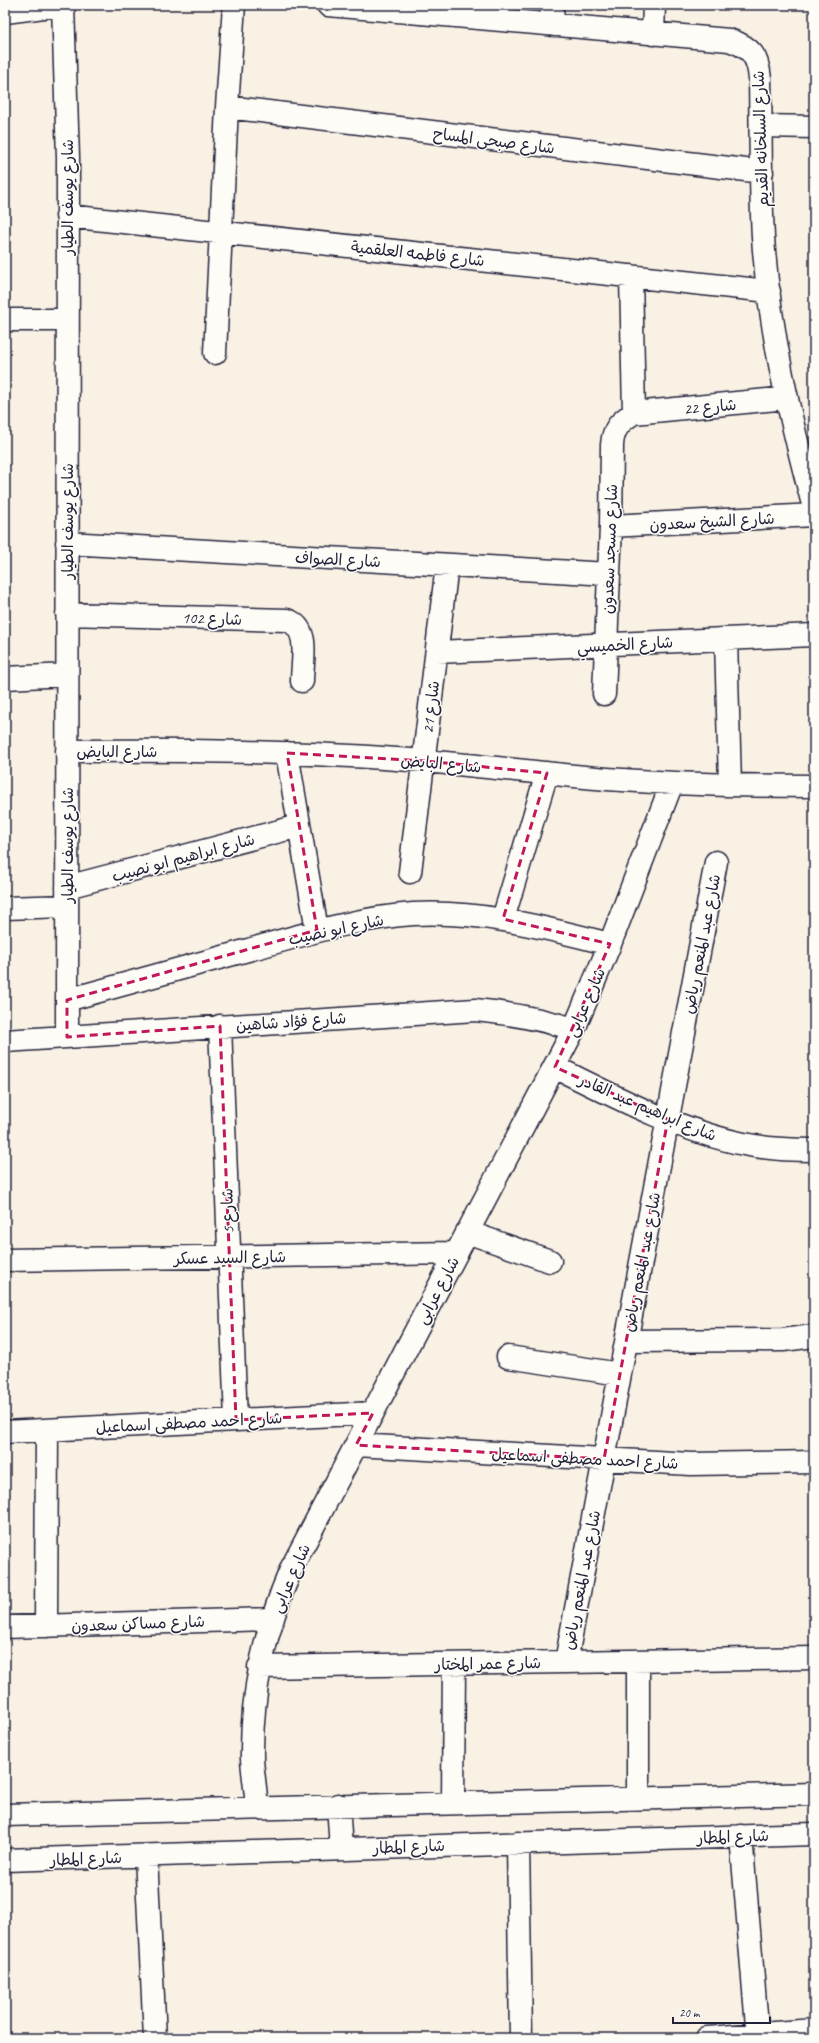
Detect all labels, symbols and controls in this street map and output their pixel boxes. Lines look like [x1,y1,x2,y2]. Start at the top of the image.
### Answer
street label: شارع السلخانه القديم [749,70,775,208]
street label: شارع صبحى المساح [432,124,556,159]
street label: شارع يوسف الطيار [58,139,79,257]
street label: شارع فاطمه العلقمية [350,237,486,272]
street label: شارع 22 [683,395,737,420]
street label: شارع يوسف الطيار [58,463,79,581]
street label: شارع مسجد سعدون [598,484,623,614]
street label: شارع الشيخ سعدون [649,509,775,536]
street label: شارع الصواف [294,548,382,573]
street label: شارع 102 [182,608,242,631]
street label: شارع الخميسي [576,632,674,662]
street label: شارع 21 [418,680,445,735]
street label: شارع البايض [77,742,157,763]
street label: شارع البايض [400,751,482,778]
street label: شارع يوسف الطيار [58,787,79,905]
street label: شارع ابراهيم ابو نصيب [110,829,257,889]
street label: شارع عبد المنعم رياض [679,873,727,1016]
street label: شارع ابو نصيب [287,910,386,951]
street label: شارع عرابى [562,965,611,1040]
street label: شارع فؤاد شاهين [235,1008,347,1037]
street label: شارع ابراهيم عبد القادر [573,1069,720,1148]
street label: شارع 5 [217,1188,240,1234]
street label: شارع عبد المنعم رياض [619,1191,667,1334]
street label: شارع السيد عسكر [172,1247,286,1270]
street label: شارع عرابى [412,1253,465,1328]
street label: شارع احمد مصطفى اسماعيل [95,1408,283,1439]
street label: شارع احمد مصطفى اسماعيل [491,1444,679,1475]
street label: شارع عبد المنعم رياض [559,1509,607,1652]
street label: شارع عرابى [267,1541,316,1616]
street label: شارع مساكن سعدون [71,1612,205,1637]
street label: شارع عمر المختار [433,1653,541,1676]
street label: شارع المطار [695,1826,769,1849]
street label: شارع المطار [371,1836,445,1859]
street label: شارع المطار [48,1848,122,1871]
scale bar [673,1999,770,2025]
text: 20 m [679,2005,701,2021]

